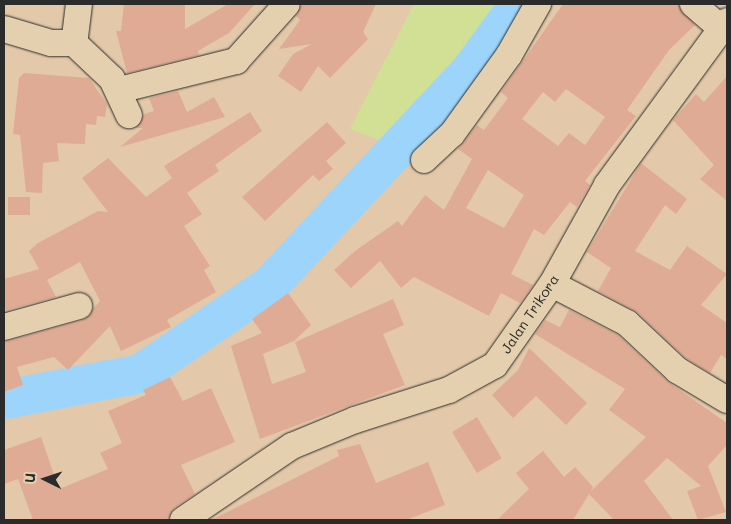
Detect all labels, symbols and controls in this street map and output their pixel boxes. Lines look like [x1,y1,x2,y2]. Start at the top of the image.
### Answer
street label: Jalan Trikora [497,271,563,357]
north arrow [20,454,70,504]
text: U [20,472,39,484]

